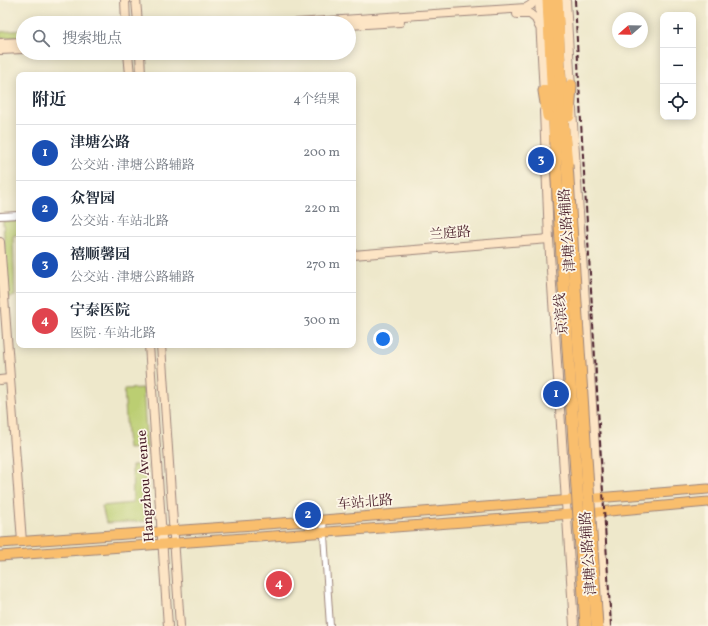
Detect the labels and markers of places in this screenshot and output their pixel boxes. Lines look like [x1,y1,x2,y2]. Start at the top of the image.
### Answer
pin: 3 [528,145,554,175]
pin: 1 [543,379,569,409]
pin: 2 [295,500,321,530]
pin: 4 [266,569,292,599]

